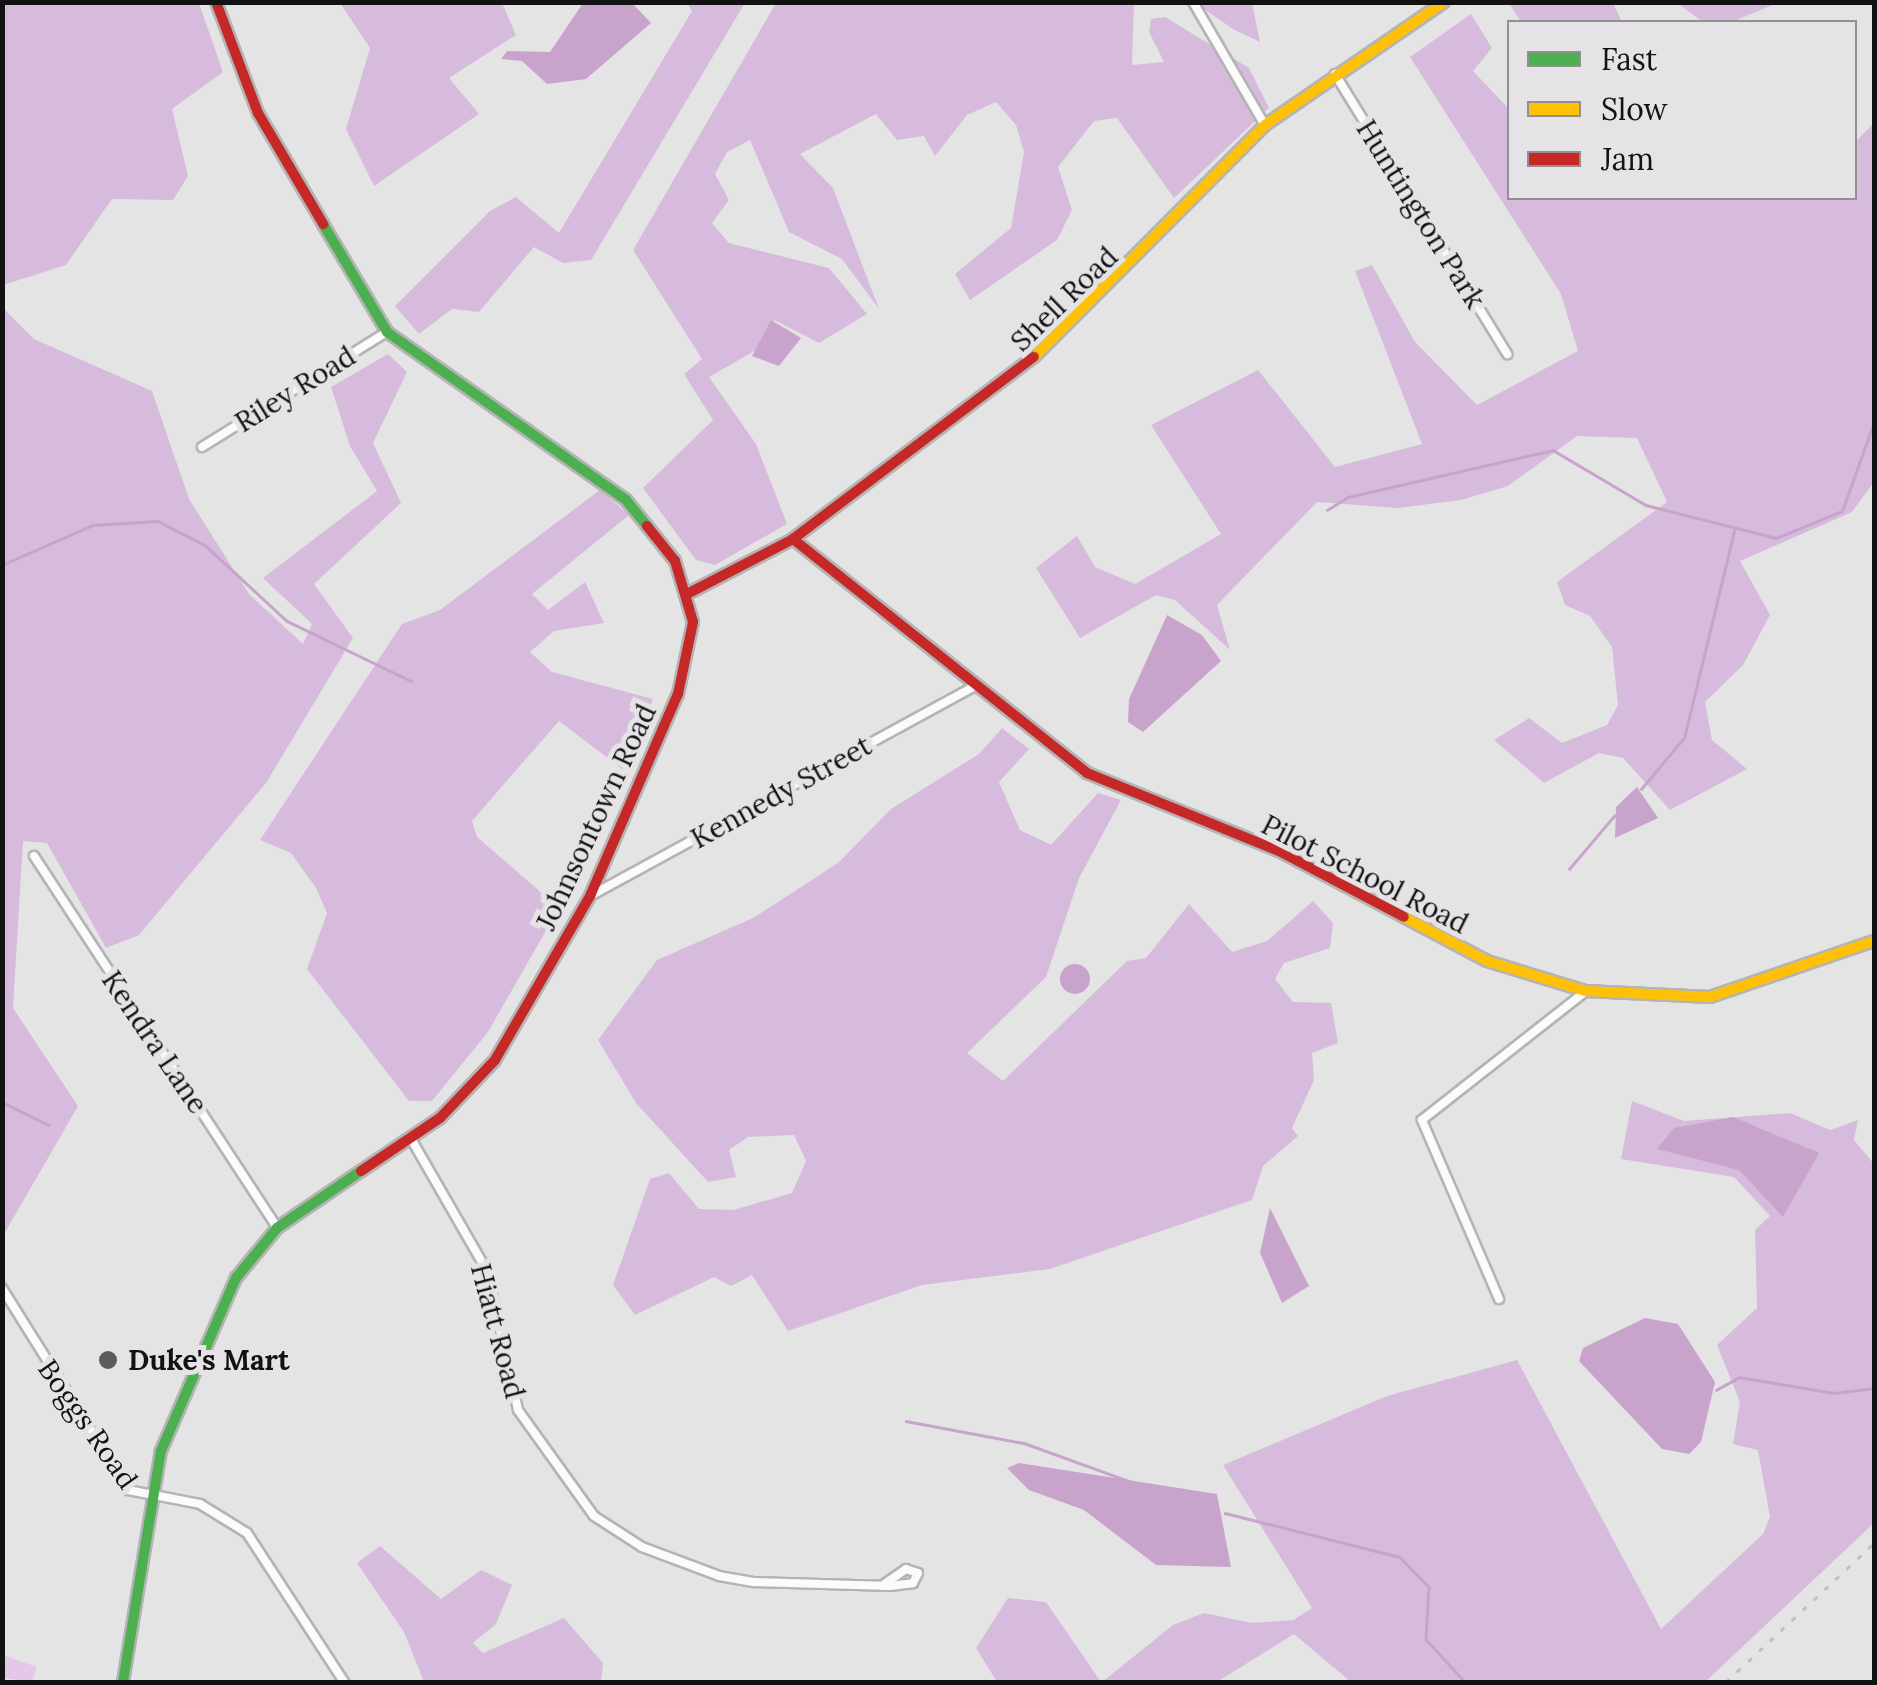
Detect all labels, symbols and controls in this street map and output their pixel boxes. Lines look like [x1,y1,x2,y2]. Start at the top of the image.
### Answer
legend [1507,20,1857,200]
text: Fast [1601,40,1657,78]
text: Slow [1601,90,1667,128]
street label: Huntington Park [1350,114,1492,314]
text: Jam [1601,140,1654,178]
street label: Shell Road [1004,240,1124,358]
street label: Riley Road [229,339,361,439]
street label: Johnsontown Road [529,699,663,935]
street label: Kennedy Street [685,729,877,855]
street label: Pilot School Road [1256,807,1474,941]
street label: Kendra Lane [95,964,215,1120]
street label: Hiatt Road [464,1260,532,1402]
place label: Duke's Mart [128,1343,290,1377]
marker: Duke's Mart [97,1349,119,1371]
street label: Boggs Road [31,1353,145,1495]

